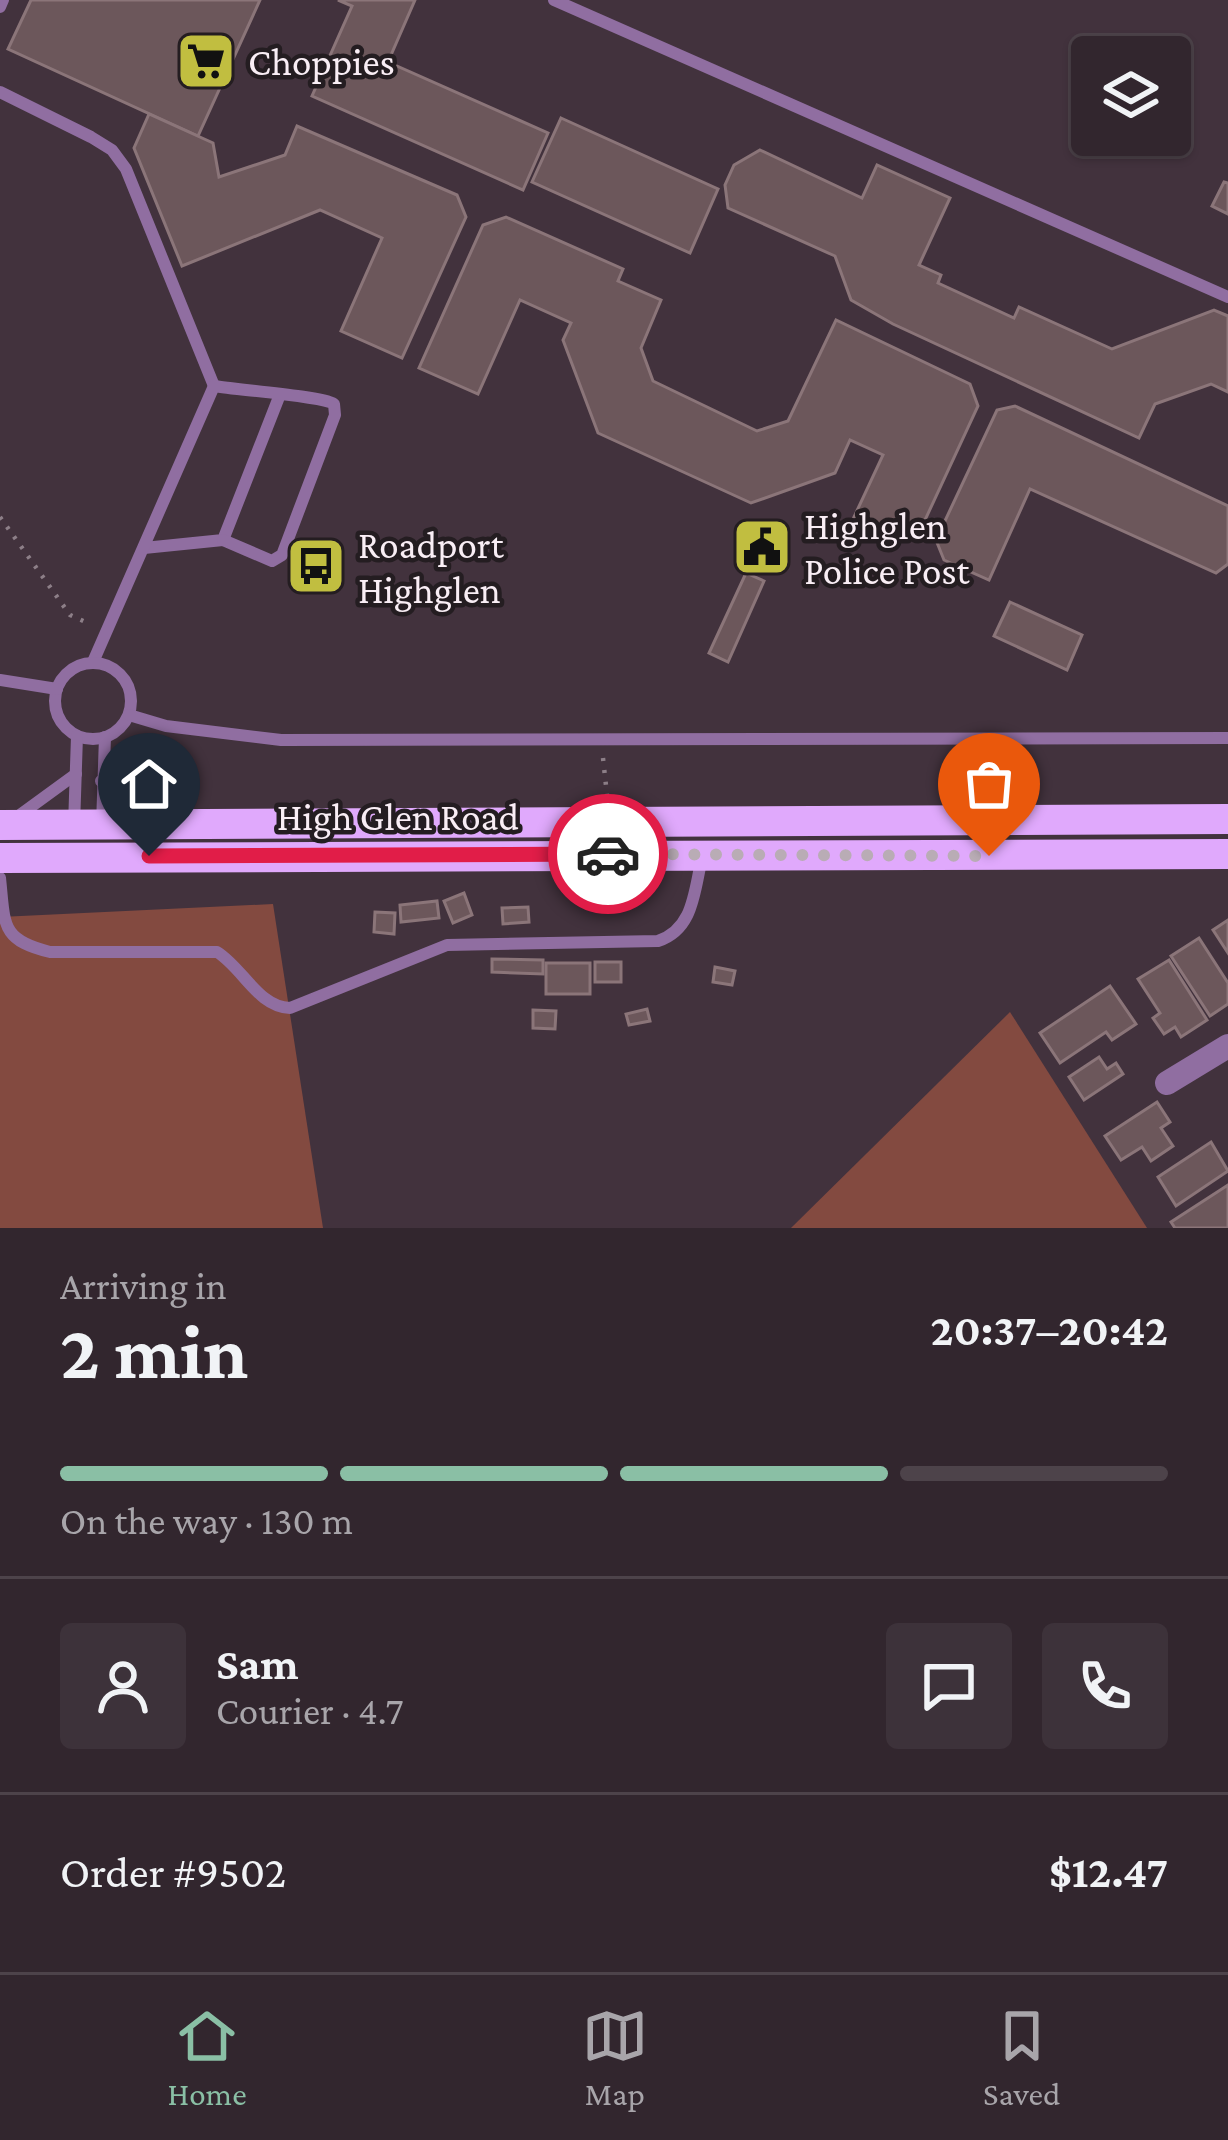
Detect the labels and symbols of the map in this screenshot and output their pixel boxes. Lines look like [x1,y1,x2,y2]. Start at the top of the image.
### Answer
supermarket icon: Choppies [175,30,237,92]
place label: Choppies [248,40,395,84]
place label: Highglen Police Post [804,504,971,592]
public building icon: Highglen Police Post [731,516,793,578]
place label: Roadport Highglen [358,523,505,612]
bus stop icon: Roadport Highglen [285,535,347,597]
pin [98,733,200,856]
pin [938,733,1040,856]
courier [548,794,668,914]
street label: High Glen Road [277,795,519,839]

